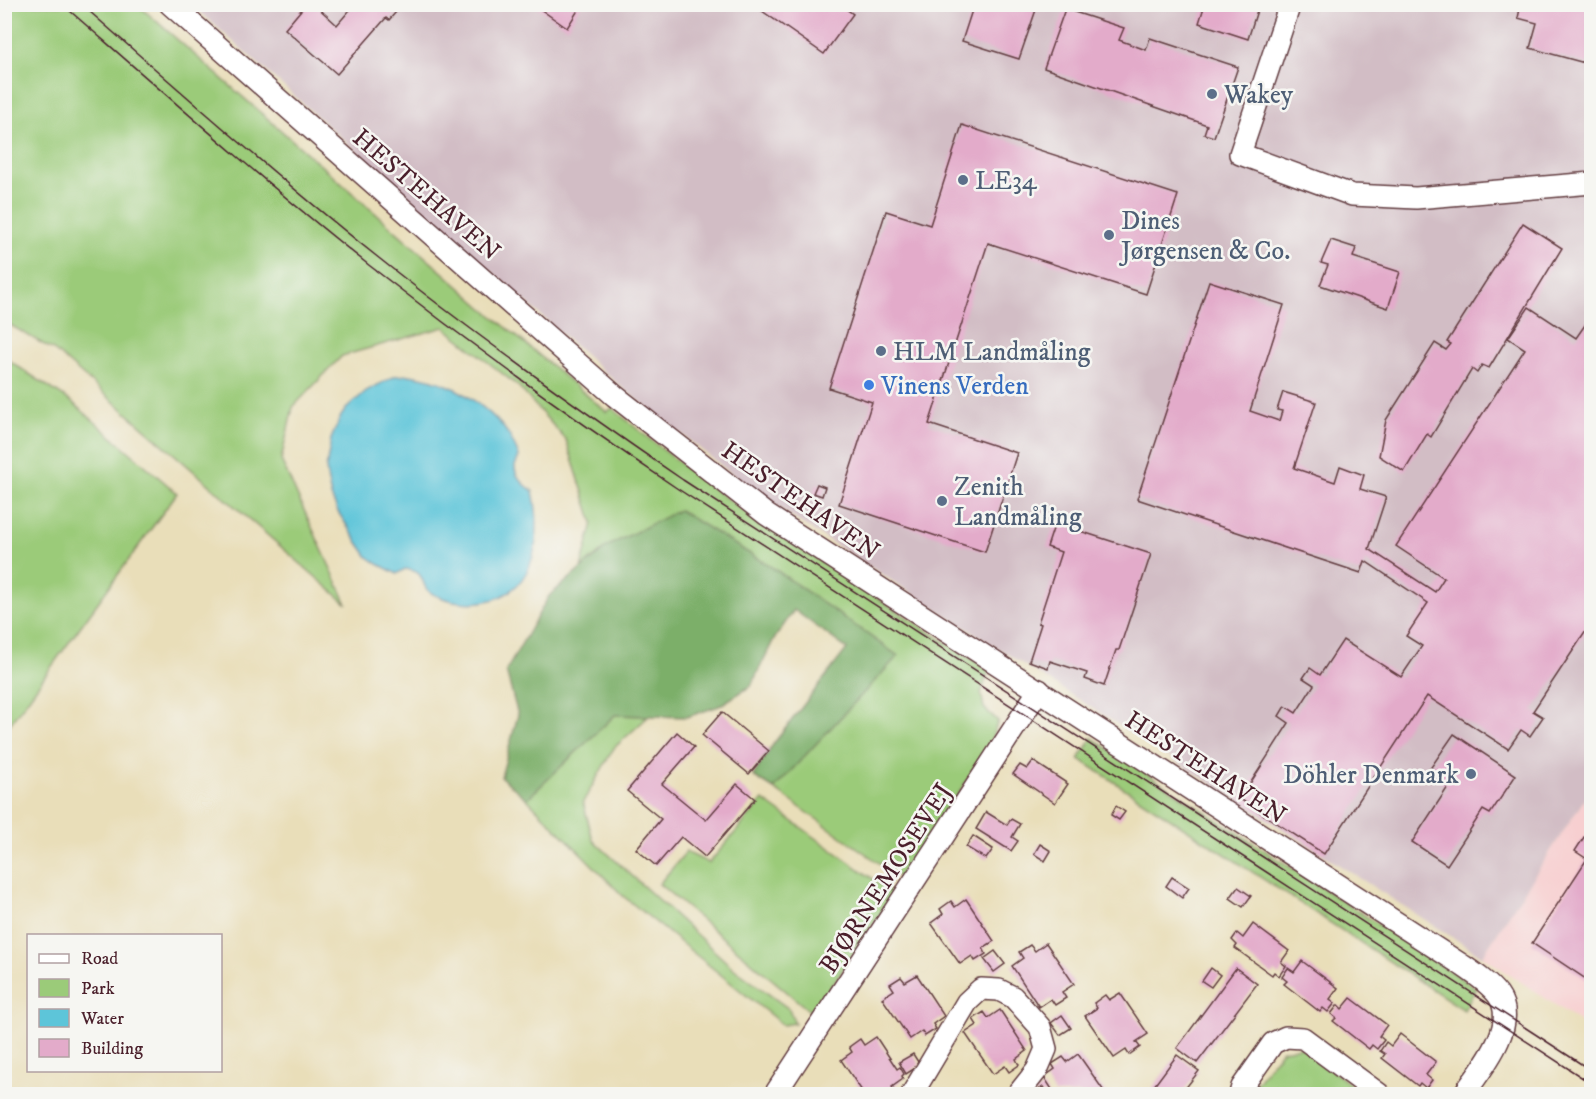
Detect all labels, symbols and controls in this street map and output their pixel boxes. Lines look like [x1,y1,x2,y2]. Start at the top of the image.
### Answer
place label: Wakey [1223,79,1294,112]
marker: Wakey [1205,87,1219,101]
street label: HESTEHAVEN [345,122,507,269]
place label: LE34 [975,165,1038,198]
marker: LE34 [956,173,970,187]
place label: Dines Jørgensen & Co. [1119,205,1290,268]
marker: Dines Jørgensen & Co. [1102,228,1116,242]
place label: HLM Landmåling [893,336,1091,369]
marker: HLM Landmåling [874,344,888,358]
place label: Vinens Verden [880,370,1029,403]
marker: Vinens Verden [862,378,876,392]
street label: HESTEHAVEN [715,434,886,568]
place label: Zenith Landmåling [954,471,1082,534]
marker: Zenith Landmåling [935,494,949,508]
street label: HESTEHAVEN [1118,704,1292,833]
place label: Döhler Denmark [1283,759,1459,792]
marker: Döhler Denmark [1464,767,1478,781]
street label: BJØRNEMOSEVEJ [812,777,960,980]
legend [27,934,222,1072]
text: Road [81,948,118,970]
text: Park [81,978,115,1000]
text: Water [80,1008,124,1030]
text: Building [81,1038,143,1060]

